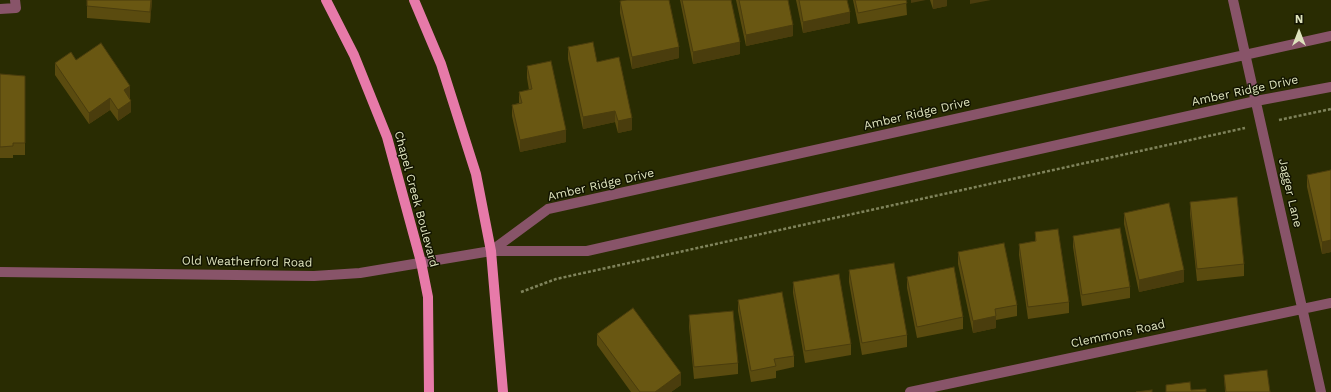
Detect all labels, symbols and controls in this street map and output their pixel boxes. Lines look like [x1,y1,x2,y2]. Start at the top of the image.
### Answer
north arrow [1279,12,1319,52]
text: N [1295,13,1303,26]
street label: Amber Ridge Drive [1190,73,1300,109]
street label: Amber Ridge Drive [862,95,972,133]
street label: Chapel Creek Boulevard [391,129,441,269]
street label: Jagger Lane [1275,157,1305,229]
street label: Amber Ridge Drive [546,166,656,204]
street label: Old Weatherford Road [182,254,312,270]
street label: Clemmons Road [1070,317,1166,351]

